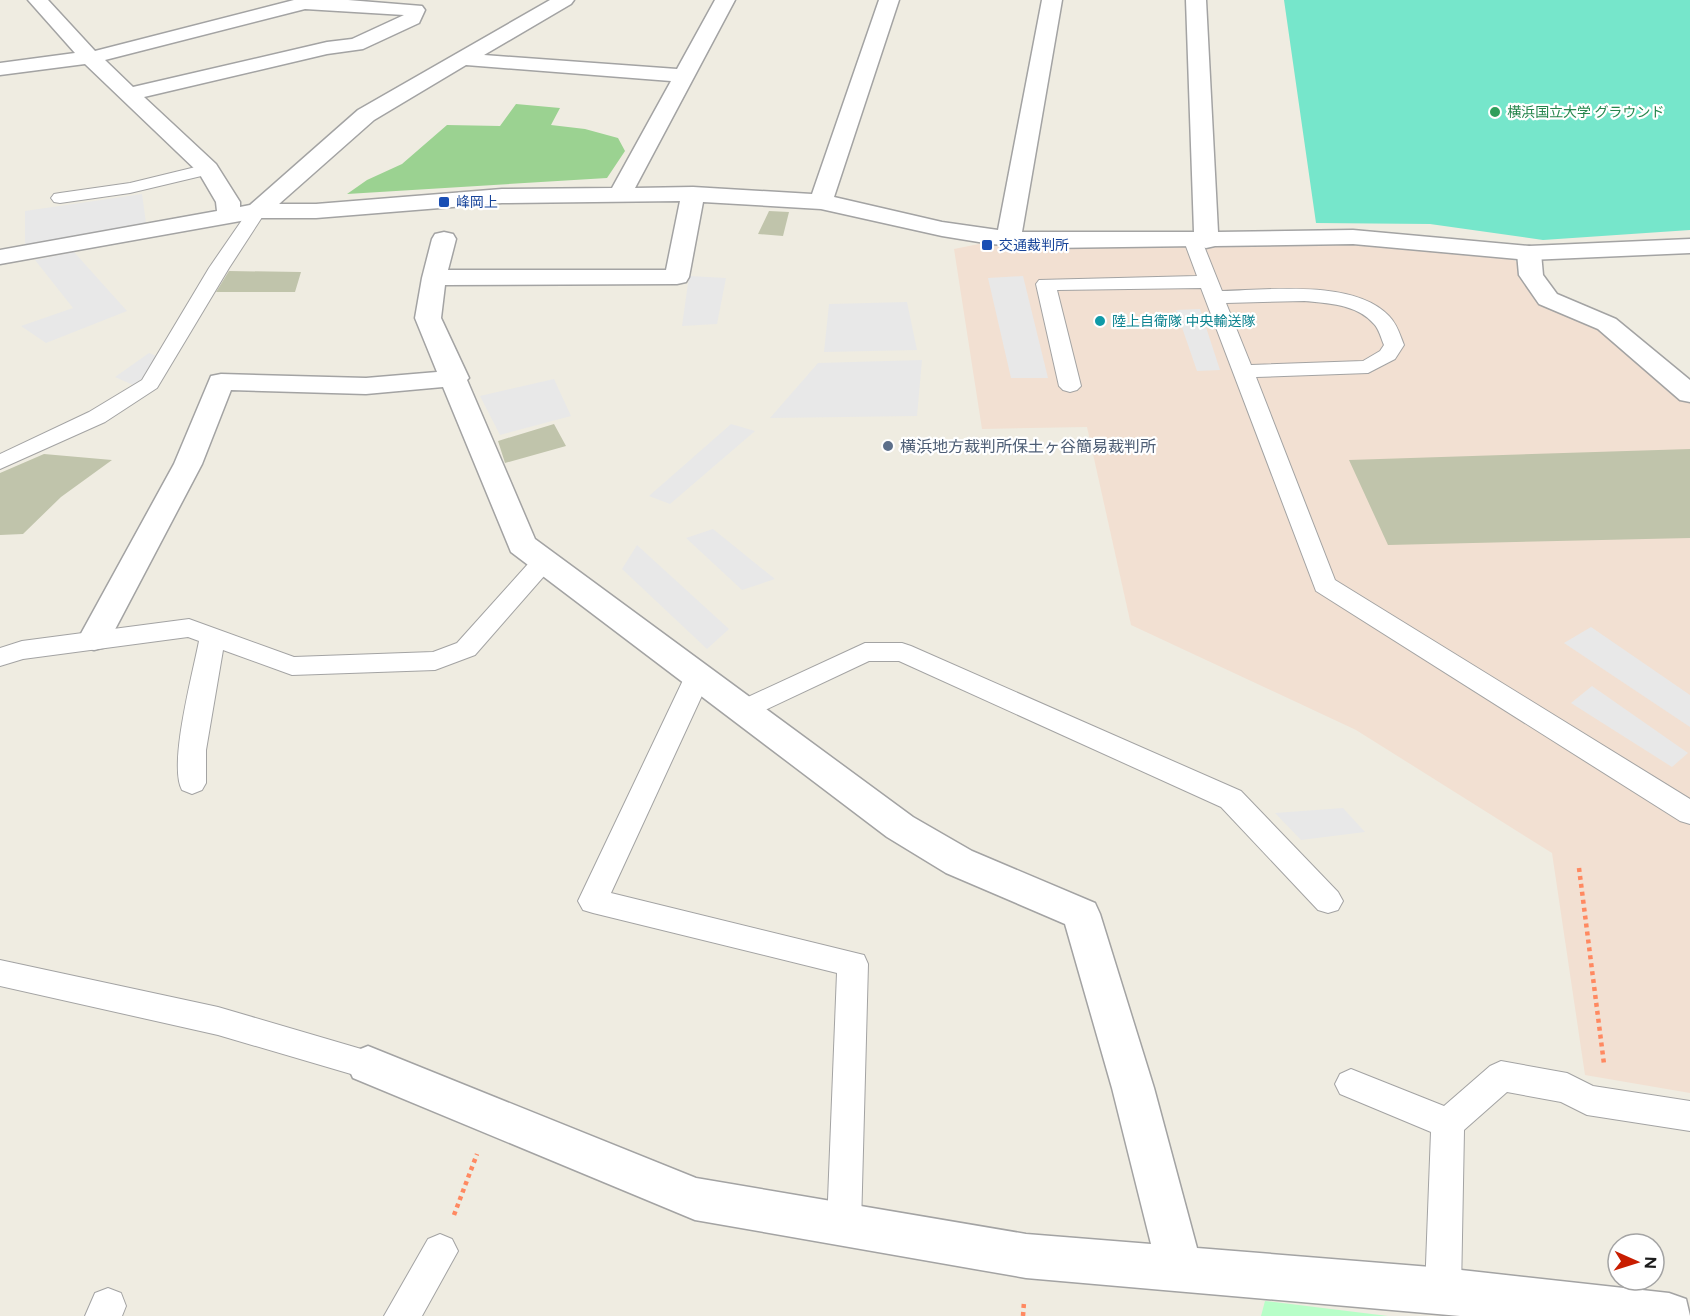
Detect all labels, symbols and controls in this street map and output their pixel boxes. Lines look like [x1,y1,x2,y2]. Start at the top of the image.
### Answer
place label: 横浜国立大学 グラウンド [1507,104,1664,121]
marker: 横浜国立大学 グラウンド [1488,105,1502,119]
place label: 峰岡上 [456,194,498,211]
marker: 峰岡上 [437,195,451,209]
place label: 交通裁判所 [999,237,1069,254]
marker: 交通裁判所 [980,238,994,252]
place label: 陸上自衛隊 中央輸送隊 [1112,313,1255,330]
marker: 陸上自衛隊 中央輸送隊 [1093,314,1107,328]
place label: 横浜地方裁判所保土ヶ谷簡易裁判所 [900,437,1156,456]
marker: 横浜地方裁判所保土ヶ谷簡易裁判所 [881,439,895,453]
north arrow [1606,1232,1666,1292]
text: N [1641,1256,1660,1269]

